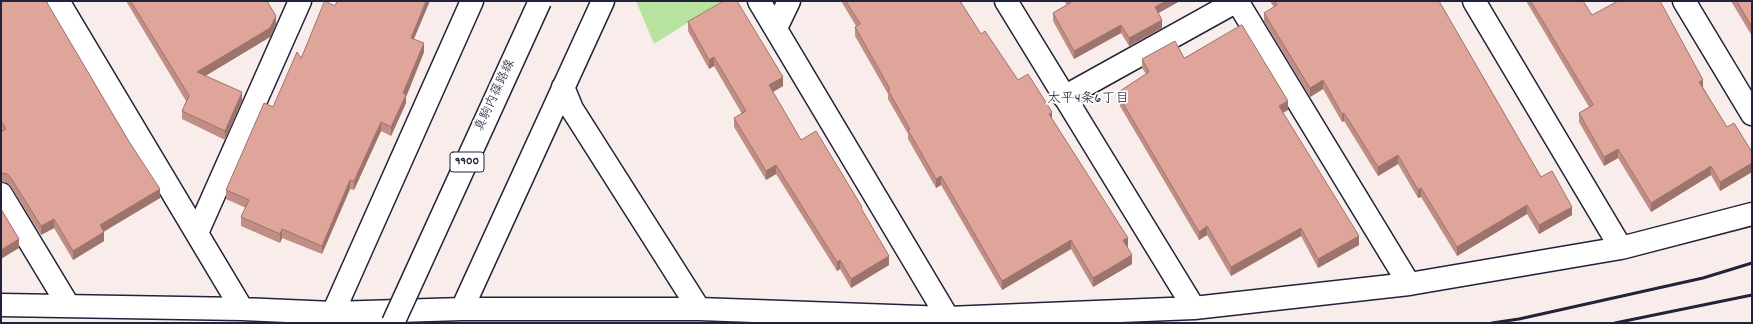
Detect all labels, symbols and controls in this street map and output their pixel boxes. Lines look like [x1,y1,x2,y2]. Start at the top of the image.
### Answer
street label: 真駒内篠路線 [472,57,520,135]
district label: 太平4条6丁目 [1047,92,1129,108]
road number: 9900 [450,152,484,172]

